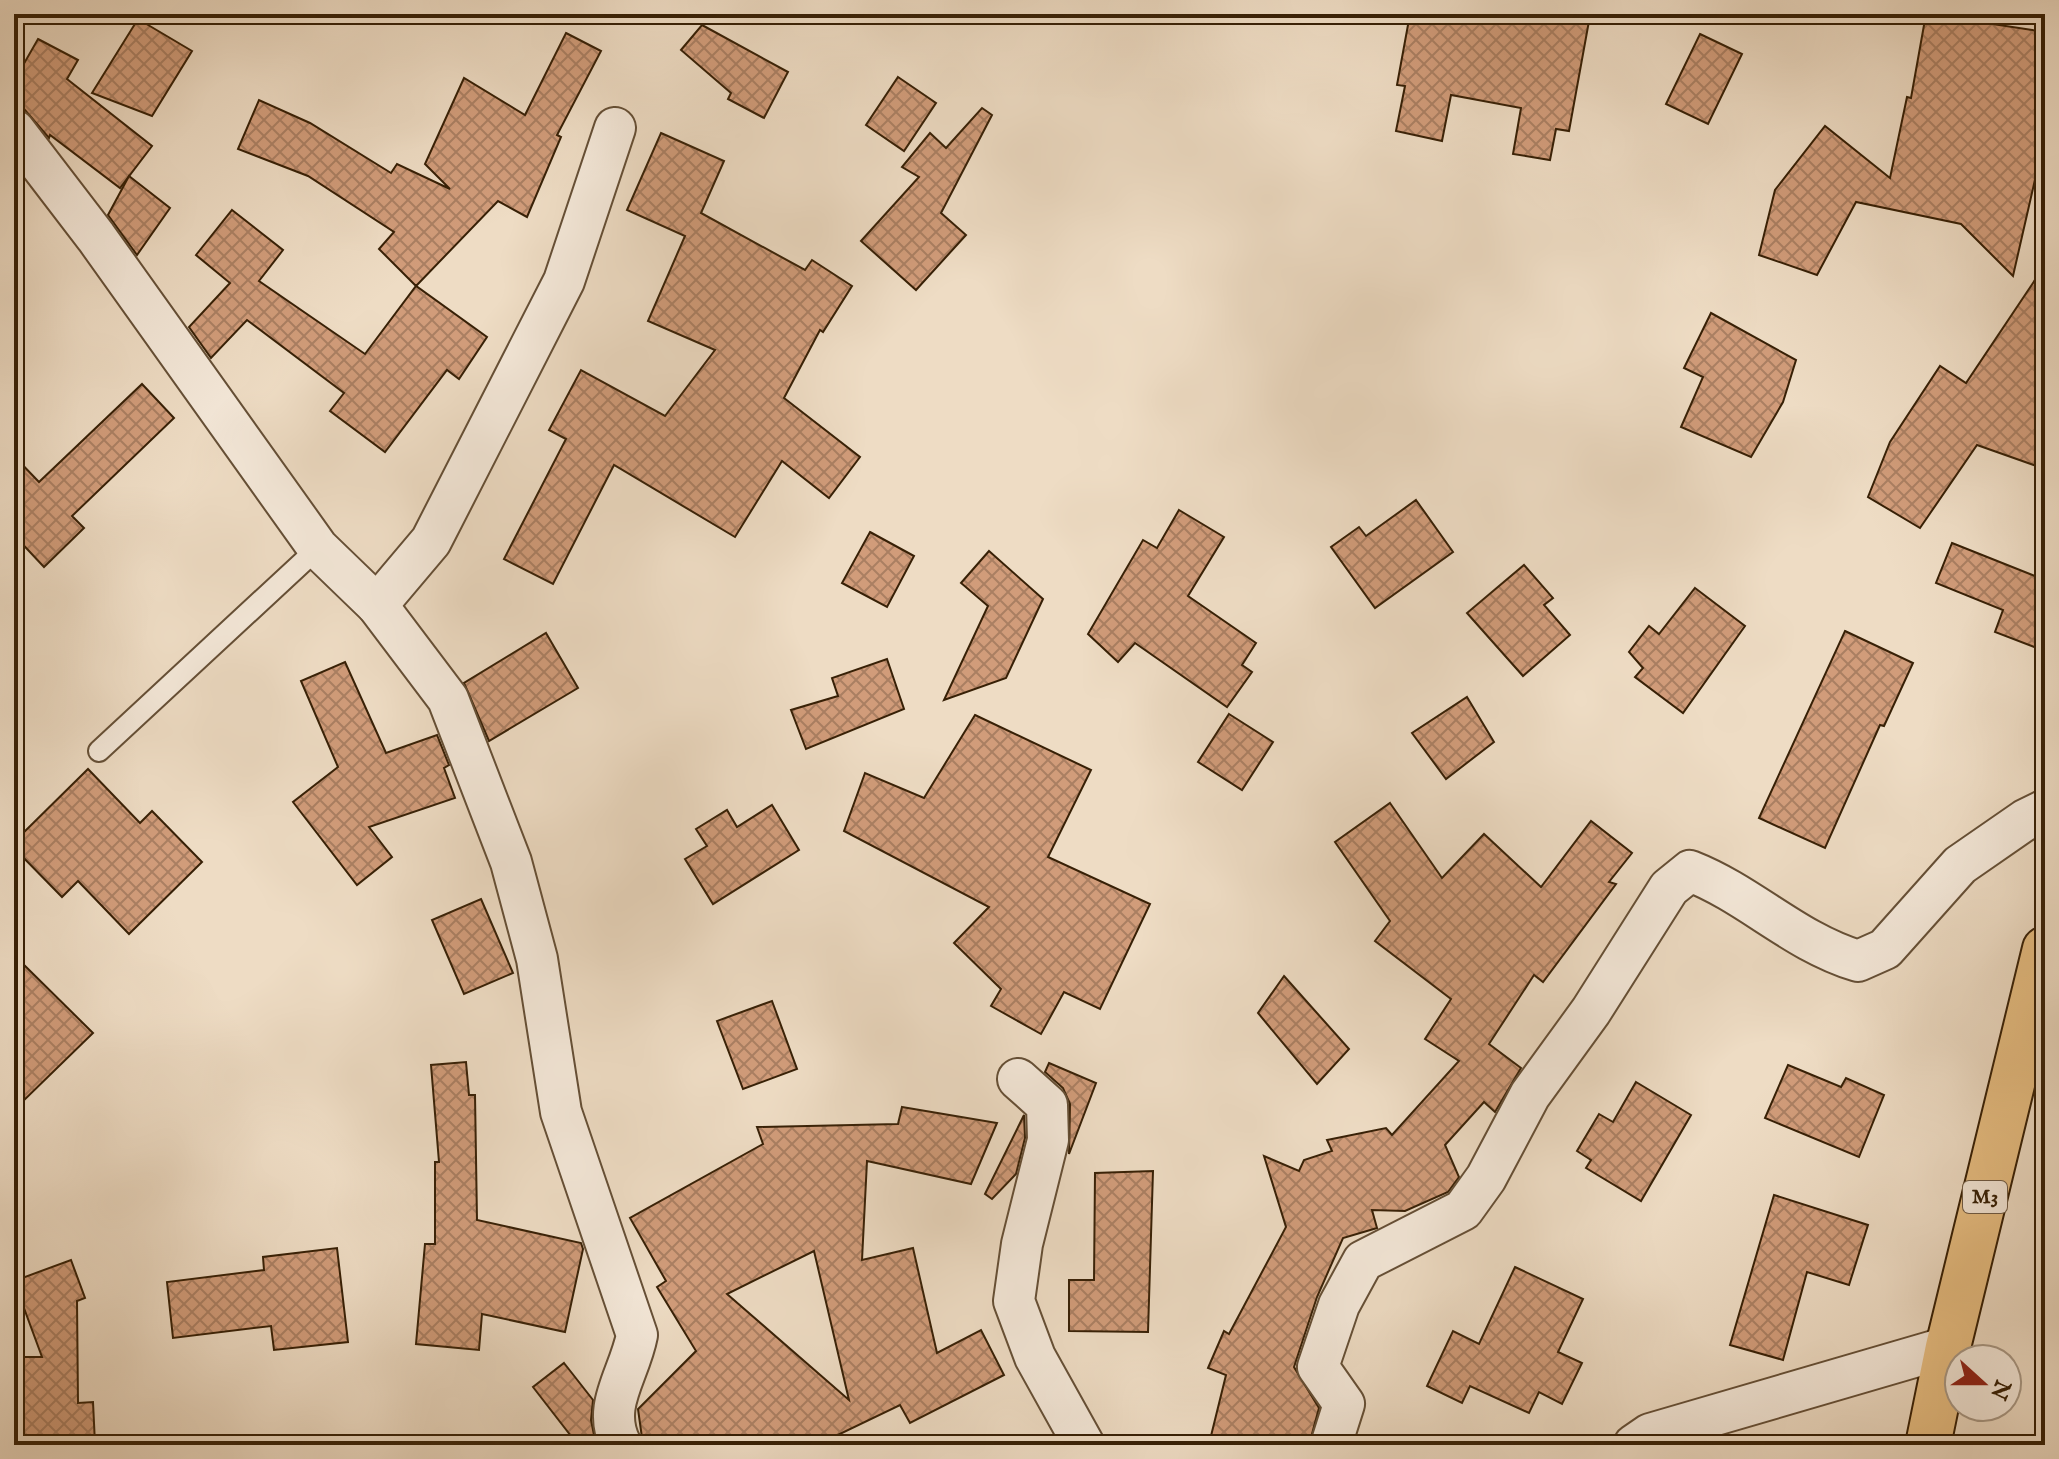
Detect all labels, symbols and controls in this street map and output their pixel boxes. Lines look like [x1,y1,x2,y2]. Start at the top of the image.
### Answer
road number: M3 [1963,1181,2007,1213]
north arrow [1943,1343,2023,1423]
text: N [1983,1375,2017,1403]

